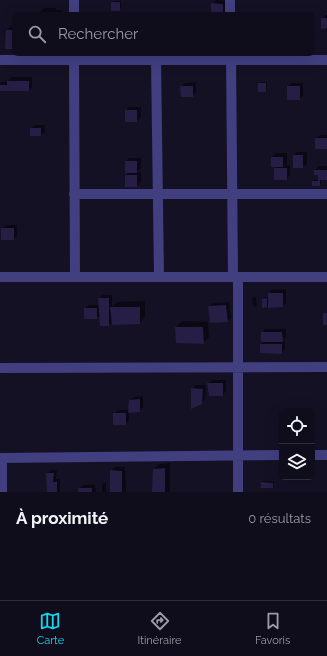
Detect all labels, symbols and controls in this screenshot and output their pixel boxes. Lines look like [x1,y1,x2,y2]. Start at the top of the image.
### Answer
search box [12,12,315,56]
icon: search [26,23,48,45]
text: Rechercher [58,25,138,43]
map controls [279,408,315,480]
button: locate [279,408,315,444]
button: layers [279,444,315,480]
text: À proximité [16,508,108,528]
text: 0 résultats [248,511,311,526]
tab: Carte [37,610,64,647]
tab: Itinéraire [138,610,182,647]
tab: Favoris [255,610,290,647]

